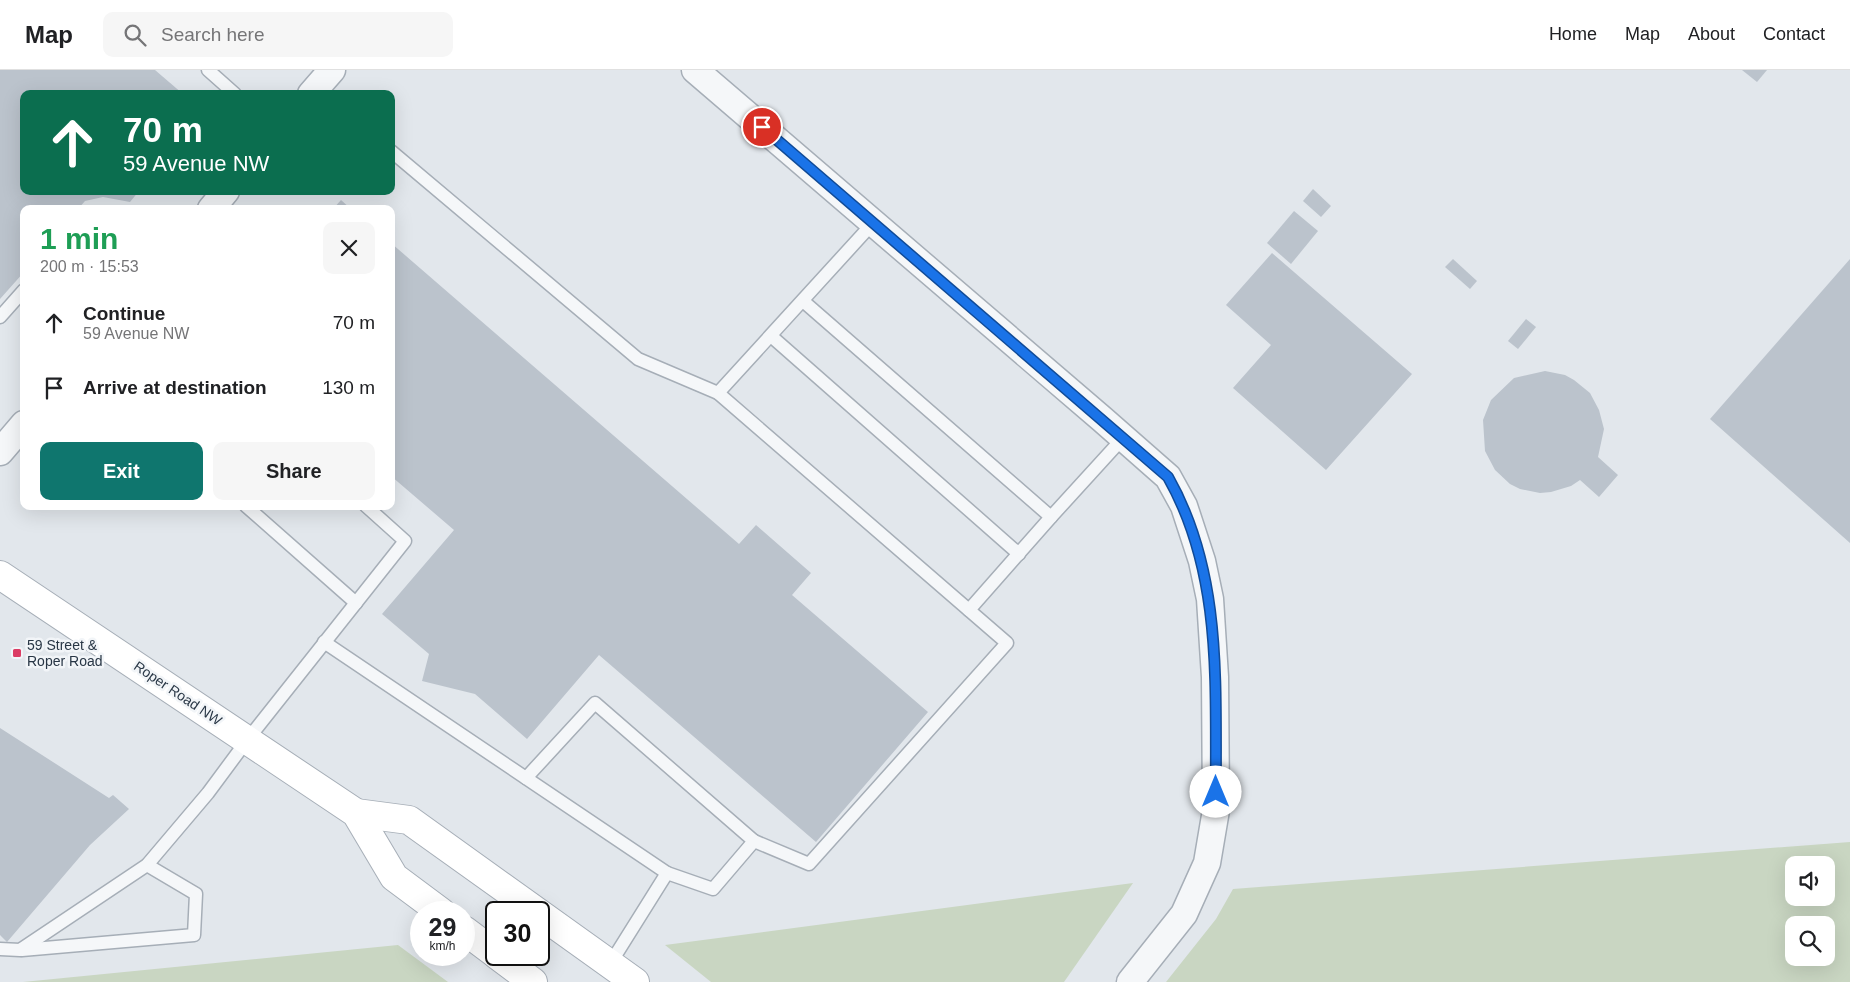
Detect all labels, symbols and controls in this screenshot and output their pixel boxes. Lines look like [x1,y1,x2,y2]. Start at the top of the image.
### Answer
search box [103,12,453,57]
text: Map [25,21,73,48]
icon: search [121,21,149,49]
text: Search here [161,24,265,45]
text: Home [1549,24,1597,44]
text: Map [1625,24,1660,44]
text: About [1688,24,1735,44]
text: Contact [1763,24,1825,44]
pin [741,106,783,148]
icon: ahead [40,110,105,175]
text: 70 m [123,110,203,149]
icon: arrive [748,113,776,141]
text: 59 Avenue NW [123,151,269,176]
text: 1 min [40,222,118,255]
button: close [323,222,375,274]
text: 200 m · 15:53 [40,258,139,275]
text: Continue [83,303,165,324]
icon: ahead [40,309,68,337]
text: 70 m [333,312,375,333]
text: 59 Avenue NW [83,325,189,342]
icon: arrive [40,374,68,402]
text: Arrive at destination [83,377,267,398]
text: 130 m [322,377,375,398]
button: Exit [40,442,203,500]
button: Share [213,442,375,500]
place label: 59 Street & Roper Road [27,637,103,669]
marker: 59 Street & Roper Road [11,647,23,659]
street label: Roper Road NW [131,658,226,729]
position arrow [1189,765,1241,817]
map controls [1785,856,1835,966]
button: sound [1785,856,1835,906]
speed limit sign: 30 [485,901,550,966]
text: 29 [429,913,456,941]
button: search [1785,916,1835,966]
text: km/h [429,939,456,953]

